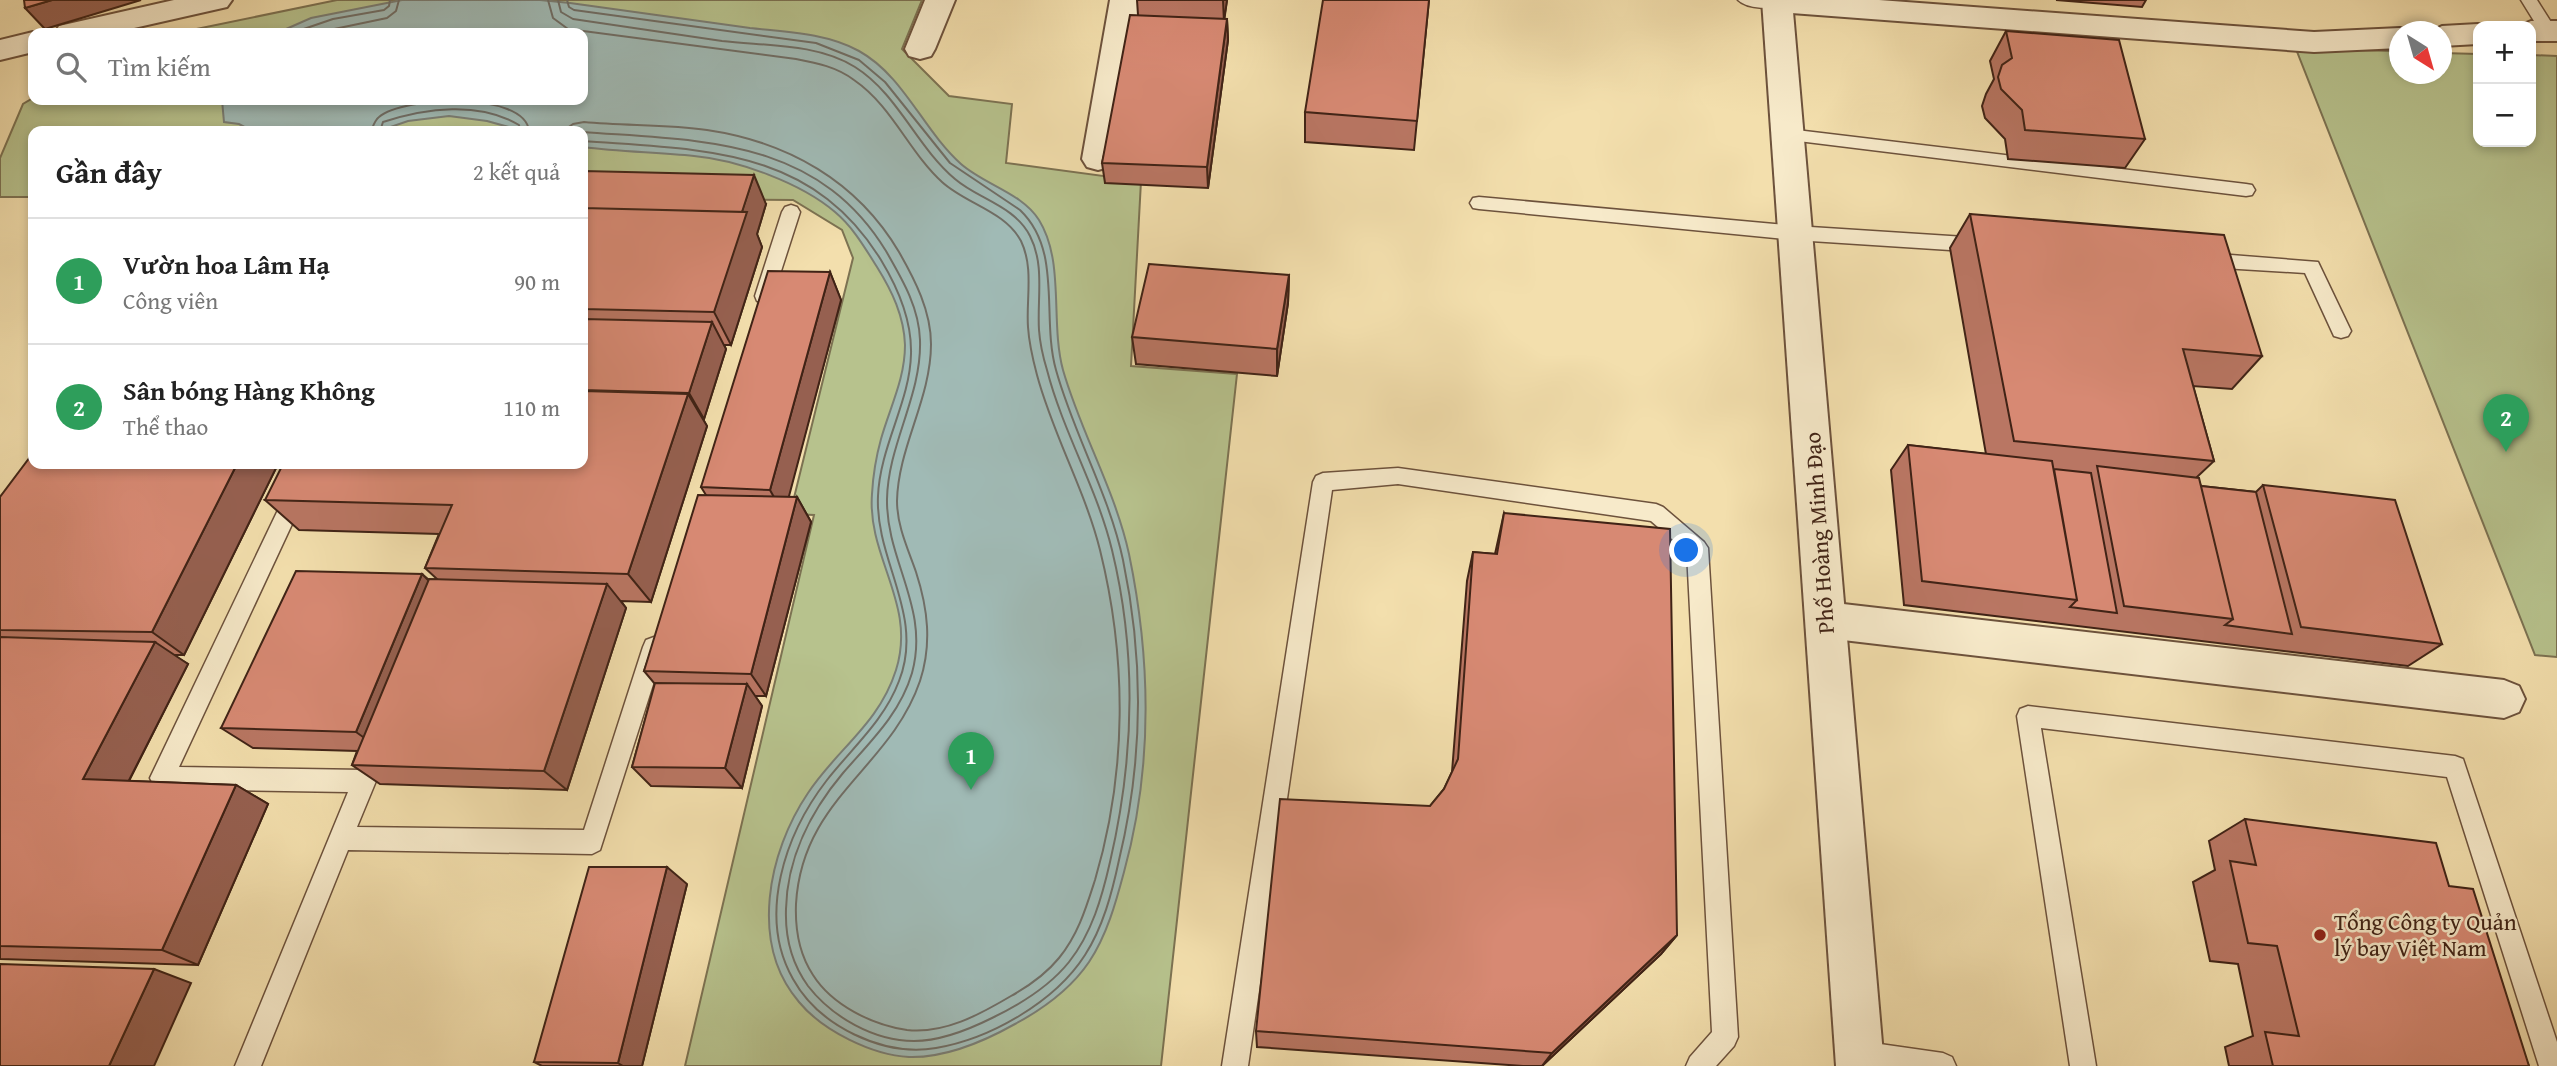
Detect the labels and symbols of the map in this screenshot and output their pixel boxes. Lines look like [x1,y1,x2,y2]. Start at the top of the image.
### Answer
north arrow [2389,21,2452,84]
pin: 2 [2483,394,2529,452]
street label: Phố Hoàng Minh Đạo [1795,431,1842,635]
your location [1669,533,1703,567]
pin: 1 [948,732,994,790]
place label: Tổng Công ty Quản lý bay Việt Nam [2334,905,2517,964]
marker: Tổng Công ty Quản lý bay Việt Nam [2312,927,2328,943]

